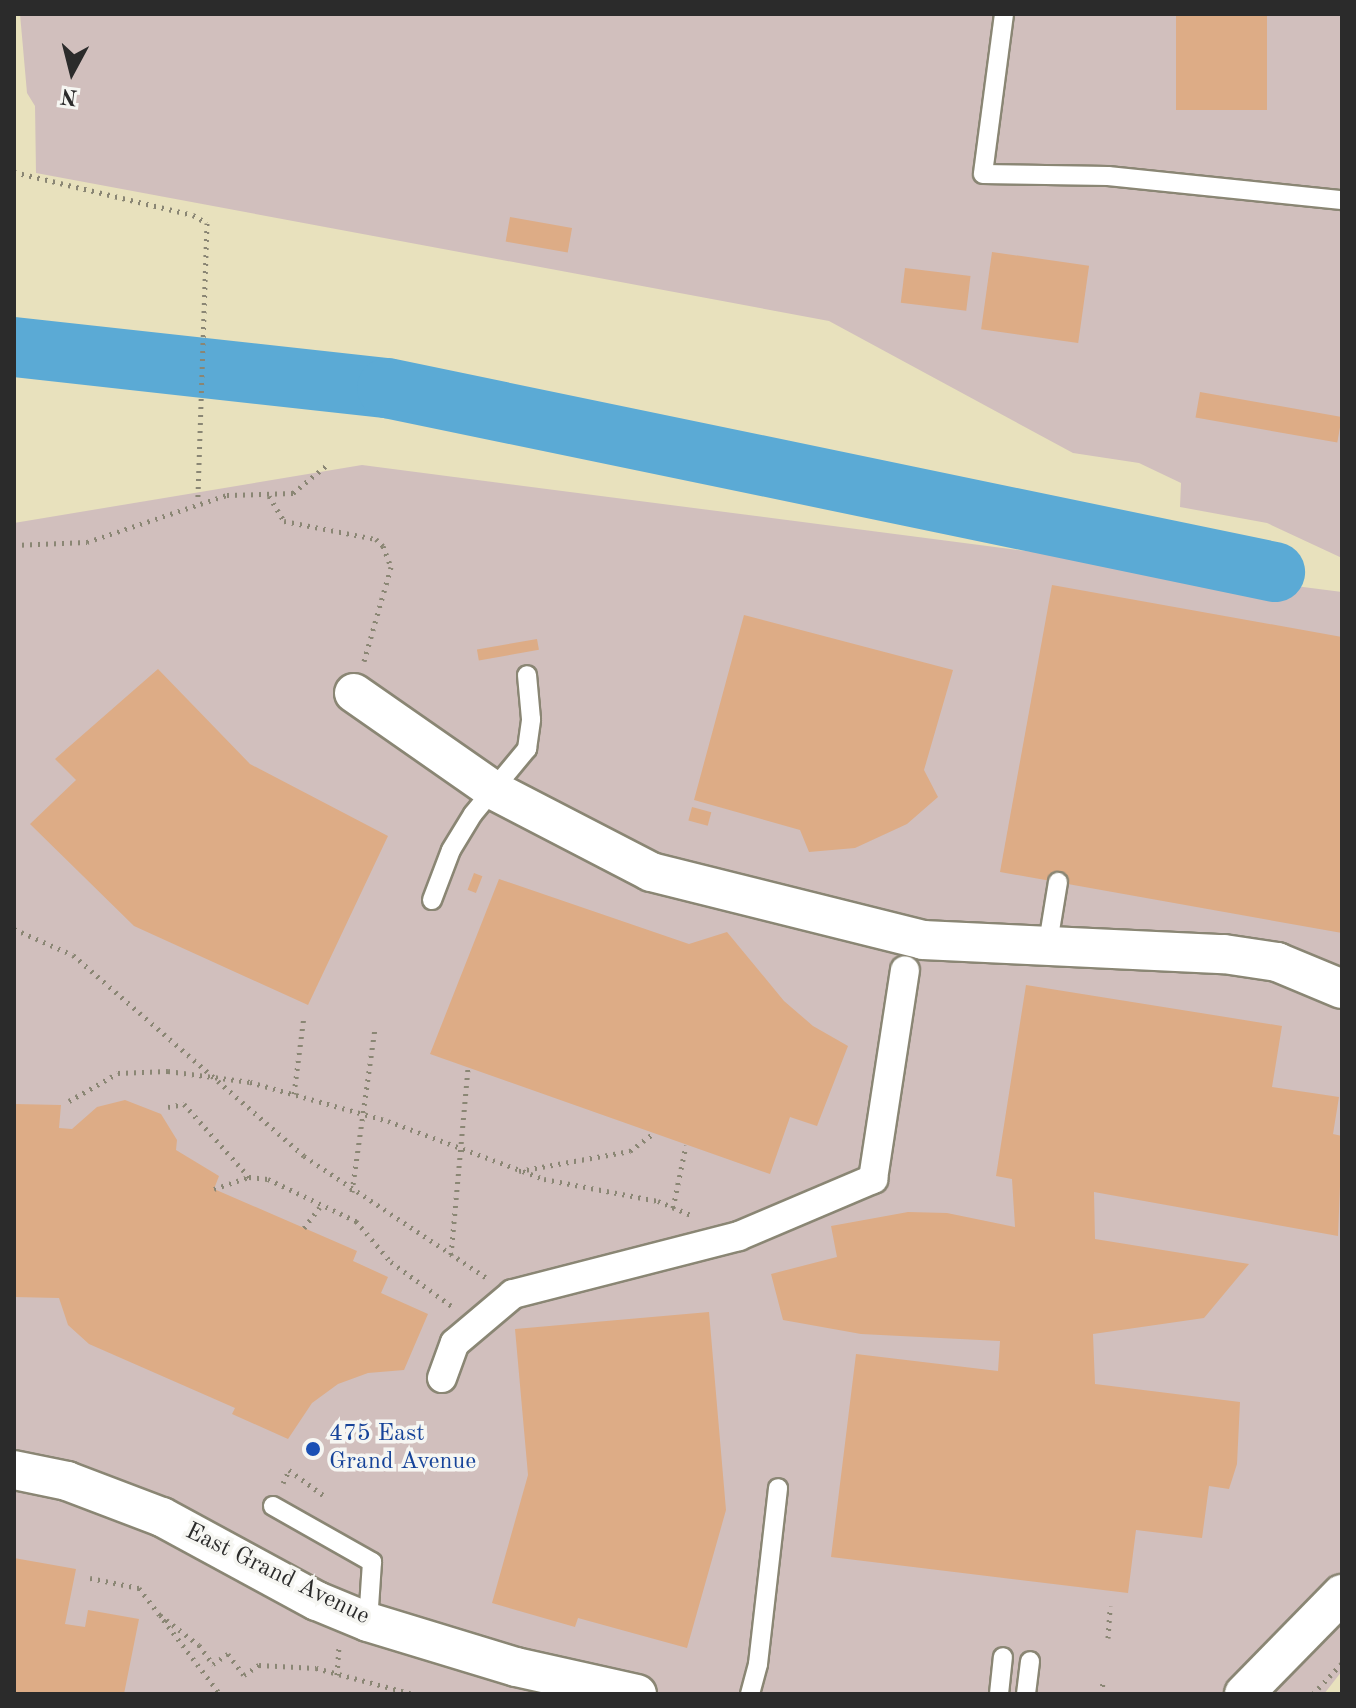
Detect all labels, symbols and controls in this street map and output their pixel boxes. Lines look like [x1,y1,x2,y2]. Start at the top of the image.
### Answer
north arrow [32,32,112,112]
text: N [59,84,79,108]
place label: 475 East Grand Avenue [329,1421,476,1477]
marker: 475 East Grand Avenue [304,1440,322,1458]
street label: East Grand Avenue [180,1518,374,1632]

